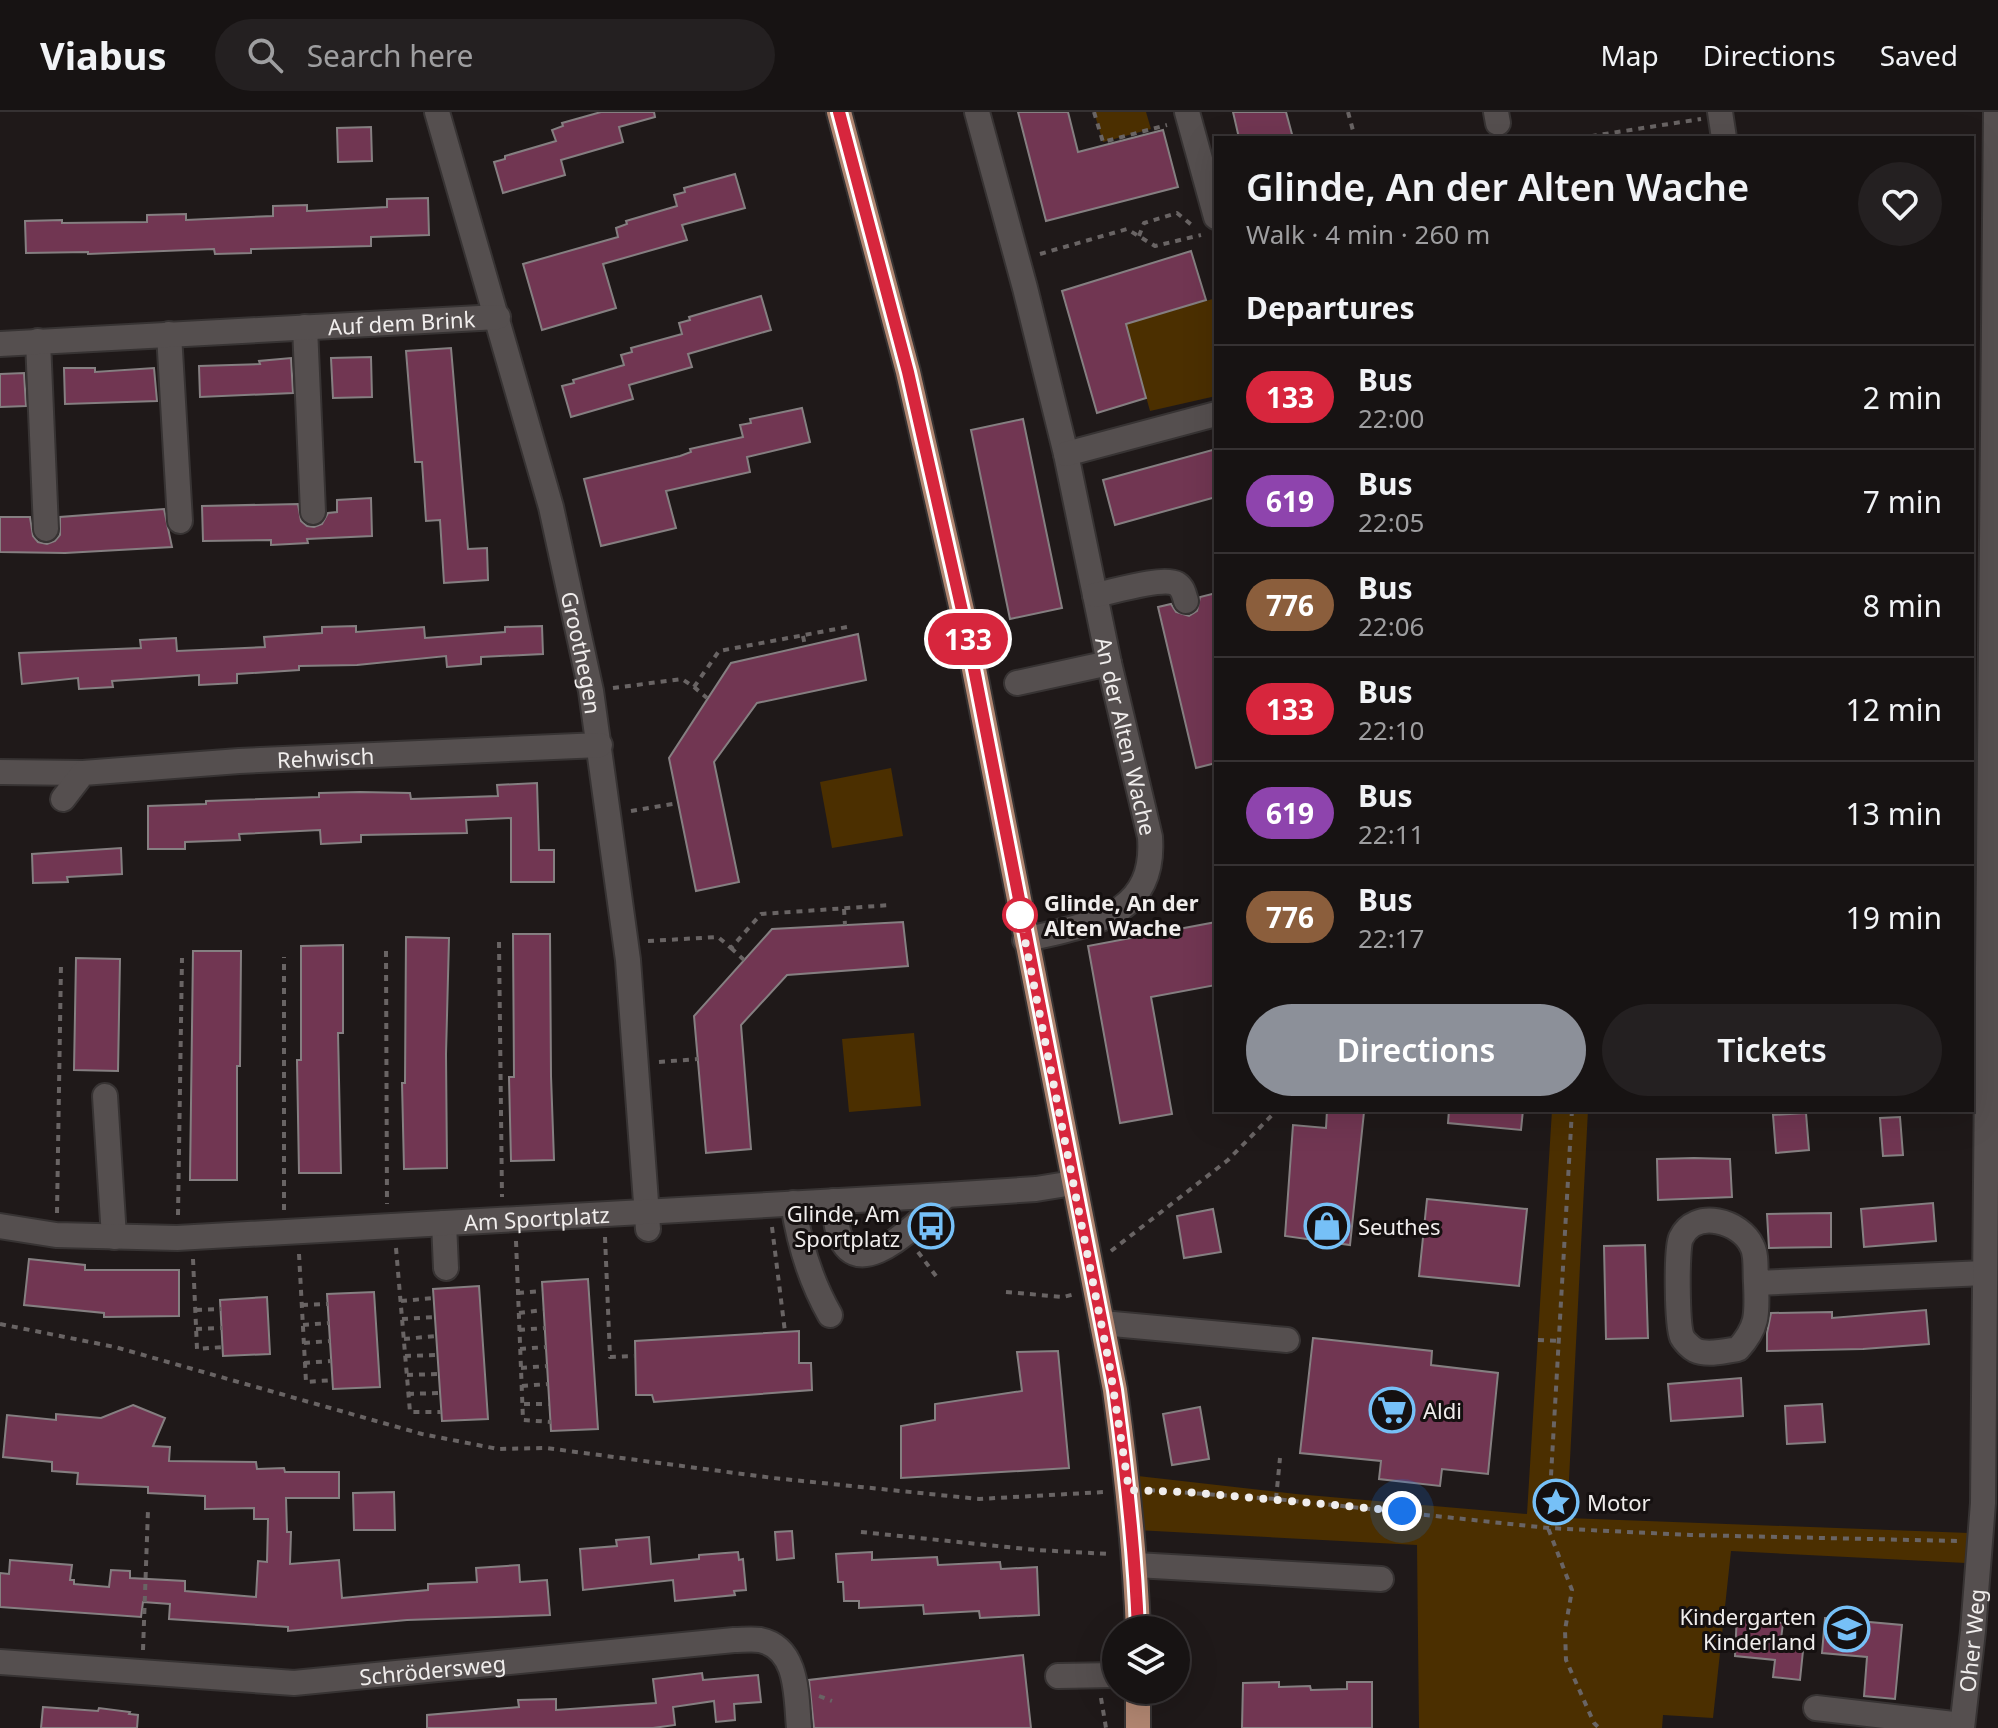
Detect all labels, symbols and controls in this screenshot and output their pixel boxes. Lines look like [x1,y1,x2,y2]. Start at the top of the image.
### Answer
search box [215,19,775,91]
text: Viabus [40,29,167,81]
icon: search [243,33,287,77]
text: Search here [307,35,474,76]
text: Map [1600,36,1659,74]
text: Directions [1703,36,1836,74]
text: Saved [1880,36,1958,74]
text: Glinde, An der Alten Wache [1246,160,1749,212]
button: heart [1858,162,1942,246]
text: Walk · 4 min · 260 m [1246,216,1490,252]
text: Departures [1246,287,1415,328]
street label: Auf dem Brink [327,303,476,341]
text: Bus [1358,359,1413,400]
text: 2 min [1863,377,1942,418]
text: 133 [1266,378,1314,416]
text: 22:00 [1358,400,1424,436]
text: Bus [1358,463,1413,504]
text: 7 min [1863,481,1942,522]
text: 619 [1266,482,1314,520]
text: 22:05 [1358,504,1424,540]
text: Bus [1358,567,1413,608]
text: 8 min [1863,585,1942,626]
text: 776 [1266,586,1314,624]
street label: Groothegen [555,588,609,716]
text: 22:06 [1358,608,1424,644]
line badge: 133 [922,613,1014,665]
text: 133 [944,620,992,658]
street label: An der Alten Wache [1089,634,1164,838]
text: Bus [1358,671,1413,712]
text: 12 min [1846,689,1942,730]
text: 133 [1266,690,1314,728]
text: 22:10 [1358,712,1424,748]
street label: Rehwisch [276,740,375,774]
text: Bus [1358,775,1413,816]
text: 13 min [1846,793,1942,834]
text: 619 [1266,794,1314,832]
text: 22:11 [1358,816,1424,852]
text: Bus [1358,879,1413,920]
place label: Glinde, An der Alten Wache [1044,887,1199,942]
text: 19 min [1846,897,1942,938]
marker: Glinde, An der Alten Wache [1003,898,1037,932]
text: 776 [1266,898,1314,936]
text: 22:17 [1358,920,1424,956]
button: Directions [1246,1004,1586,1096]
button: Tickets [1602,1004,1942,1096]
place label: Glinde, Am Sportplatz [787,1198,900,1253]
street label: Am Sportplatz [463,1199,611,1237]
bus stop icon: Glinde, Am Sportplatz [907,1202,955,1250]
shop icon: Seuthes [1303,1202,1351,1250]
place label: Seuthes [1358,1211,1441,1241]
supermarket icon: Aldi [1368,1386,1416,1434]
place label: Aldi [1423,1395,1462,1425]
place icon: Motor [1532,1478,1580,1526]
place label: Motor [1587,1487,1651,1517]
your location [1382,1491,1422,1531]
street label: Oher Weg [1951,1588,1991,1694]
place label: Kindergarten Kinderland [1679,1601,1816,1656]
school or university icon: Kindergarten Kinderland [1823,1605,1871,1653]
map controls [1102,1616,1190,1704]
button: layers [1102,1616,1190,1704]
street label: Schrödersweg [358,1647,507,1692]

